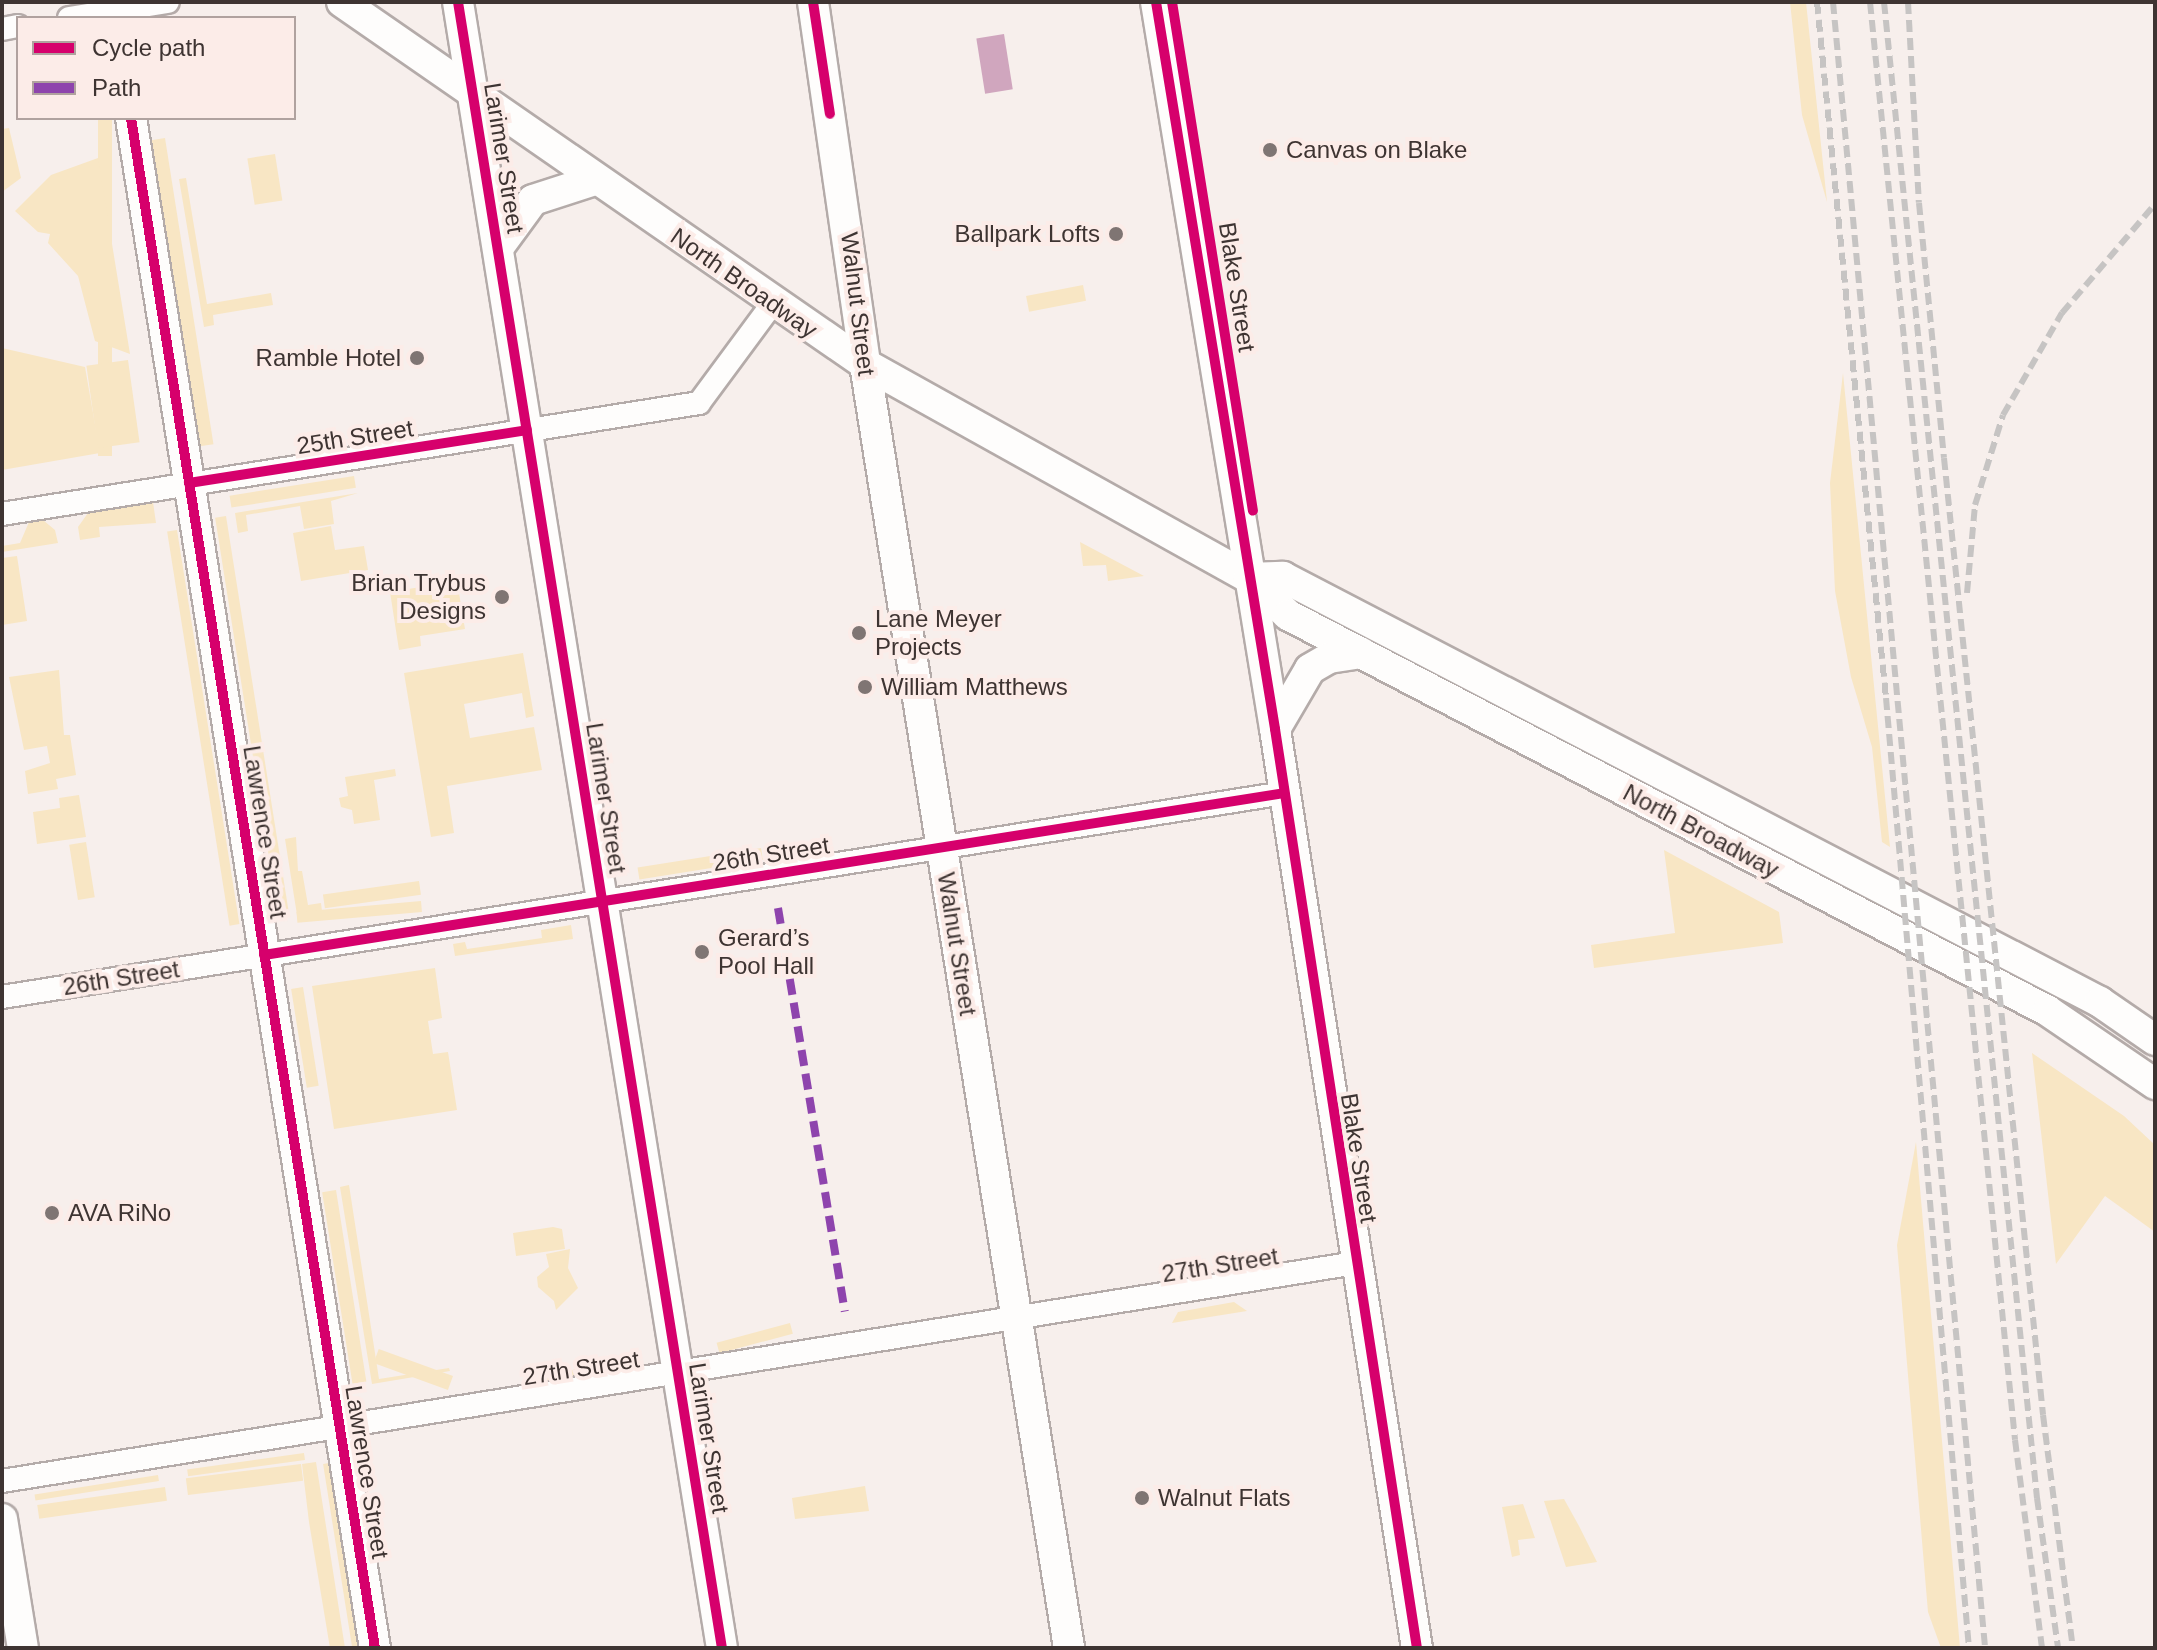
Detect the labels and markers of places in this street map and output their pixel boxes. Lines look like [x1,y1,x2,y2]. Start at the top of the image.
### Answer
place label: Canvas on Blake [1286,136,1467,164]
marker: Canvas on Blake [1261,141,1279,159]
place label: Ballpark Lofts [955,220,1100,248]
marker: Ballpark Lofts [1107,225,1125,243]
place label: Ramble Hotel [256,344,401,372]
marker: Ramble Hotel [408,349,426,367]
place label: Brian Trybus Designs [351,569,486,625]
marker: Brian Trybus Designs [493,588,511,606]
place label: Lane Meyer Projects [875,605,1002,661]
marker: Lane Meyer Projects [850,624,868,642]
place label: William Matthews [881,673,1068,701]
marker: William Matthews [856,678,874,696]
place label: Gerard’s Pool Hall [718,924,814,980]
marker: Gerard’s Pool Hall [693,943,711,961]
place label: AVA RiNo [68,1199,172,1227]
marker: AVA RiNo [43,1204,61,1222]
place label: Walnut Flats [1158,1484,1290,1512]
marker: Walnut Flats [1133,1489,1151,1507]

